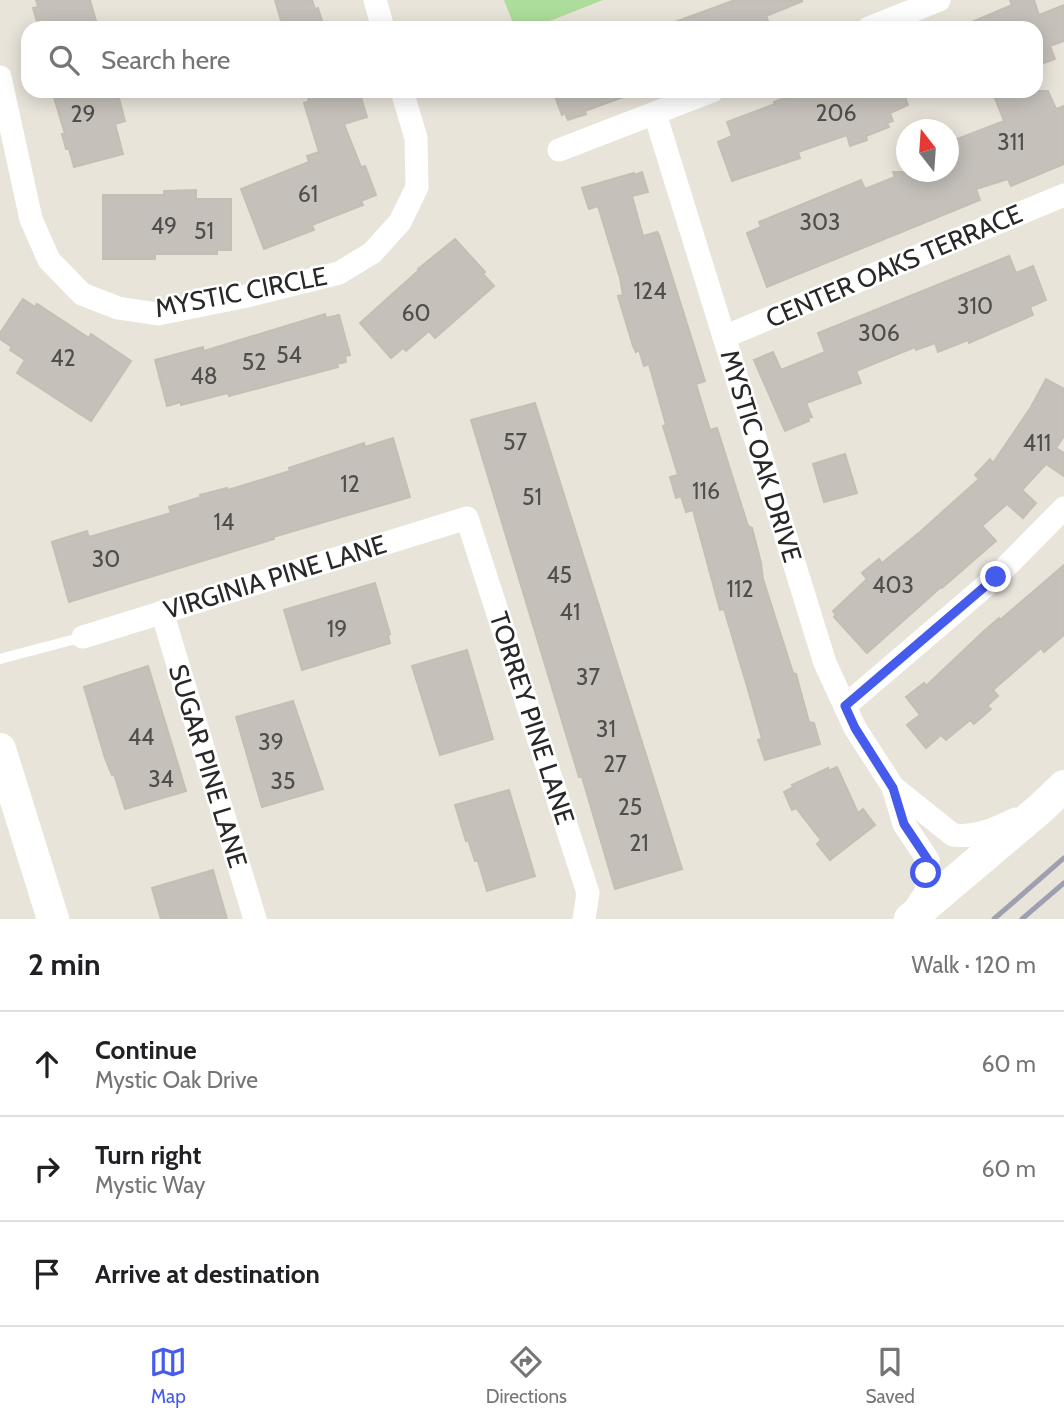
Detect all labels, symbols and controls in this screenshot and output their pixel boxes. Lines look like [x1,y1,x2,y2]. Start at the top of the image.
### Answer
search box [21,21,1043,98]
icon: search [45,41,83,79]
text: Search here [101,44,230,76]
house number: 206 [815,99,857,127]
house number: 29 [70,100,96,128]
north arrow [896,119,959,182]
house number: 311 [997,128,1025,156]
house number: 61 [298,180,318,208]
street label: CENTER OAKS TERRACE [761,197,1027,335]
house number: 303 [800,208,840,236]
house number: 49 [151,212,177,240]
house number: 51 [194,217,214,245]
street label: MYSTIC CIRCLE [152,260,330,324]
house number: 124 [634,277,666,305]
house number: 310 [957,292,993,320]
house number: 60 [401,299,431,327]
house number: 306 [858,319,900,347]
house number: 54 [276,341,302,369]
house number: 42 [50,344,76,372]
street label: MYSTIC OAK DRIVE [713,346,809,566]
house number: 52 [242,348,266,376]
house number: 48 [190,362,218,390]
house number: 57 [503,428,527,456]
house number: 411 [1023,429,1051,457]
house number: 12 [340,470,360,498]
house number: 116 [692,477,720,505]
house number: 51 [522,483,542,511]
house number: 14 [214,508,234,536]
street label: VIRGINIA PINE LANE [160,528,390,626]
house number: 30 [92,545,120,573]
house number: 45 [546,561,572,589]
route end [980,561,1011,592]
house number: 403 [872,571,914,599]
house number: 112 [726,575,754,603]
house number: 41 [560,598,580,626]
street label: TORREY PINE LANE [483,608,581,828]
house number: 19 [327,615,347,643]
street label: SUGAR PINE LANE [162,661,254,871]
house number: 37 [576,663,600,691]
house number: 31 [596,715,616,743]
house number: 44 [128,723,154,751]
house number: 39 [258,728,284,756]
house number: 27 [603,750,627,778]
house number: 34 [148,765,174,793]
house number: 35 [271,767,295,795]
house number: 25 [618,793,642,821]
house number: 21 [629,829,649,857]
route start [910,857,941,888]
text: 2 min [28,946,100,983]
text: Walk · 120 m [912,951,1036,979]
text: Continue [95,1034,197,1066]
icon: ahead [28,1045,66,1083]
text: 60 m [982,1050,1036,1078]
text: Mystic Oak Drive [95,1066,258,1094]
text: Turn right [95,1139,201,1171]
icon: right [28,1150,66,1188]
text: 60 m [982,1155,1036,1183]
text: Mystic Way [95,1171,205,1199]
icon: arrive [28,1255,66,1293]
text: Arrive at destination [95,1258,320,1290]
tab: Map [149,1343,187,1408]
tab: Directions [486,1343,567,1408]
tab: Saved [865,1343,915,1408]

